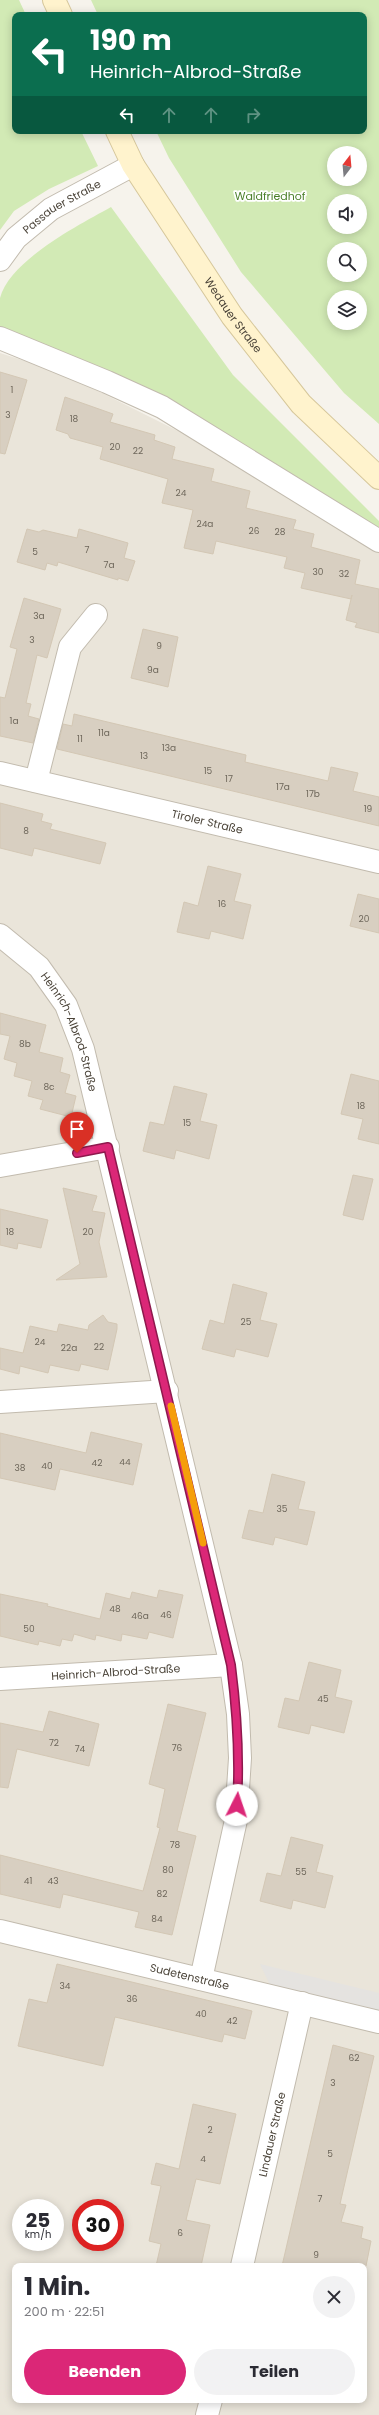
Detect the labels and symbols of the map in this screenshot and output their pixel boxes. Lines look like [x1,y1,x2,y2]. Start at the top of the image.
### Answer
north arrow [327,146,367,186]
street label: Passauer Straße [19,176,104,237]
park label: Waldfriedhof [235,188,306,204]
street label: Wedauer Straße [201,274,266,356]
house number: 1 [11,384,14,396]
house number: 3 [5,409,11,421]
house number: 18 [70,413,79,425]
house number: 20 [110,441,121,453]
house number: 22 [133,445,143,457]
house number: 24 [176,487,187,499]
house number: 24a [197,518,213,530]
house number: 26 [249,525,260,537]
house number: 28 [275,526,286,538]
house number: 7 [85,544,90,556]
house number: 5 [32,546,38,558]
house number: 7a [104,559,115,571]
house number: 30 [313,566,324,578]
house number: 32 [339,568,349,580]
house number: 3a [33,610,45,622]
house number: 3 [29,634,35,646]
house number: 9 [156,640,162,652]
house number: 9a [147,664,159,676]
house number: 1a [10,715,18,727]
house number: 11a [98,727,110,739]
house number: 11 [77,733,83,745]
house number: 13a [162,742,176,754]
house number: 13 [140,750,148,762]
house number: 15 [204,765,213,777]
house number: 17 [225,773,233,785]
house number: 17a [276,781,290,793]
house number: 17b [306,788,320,800]
house number: 19 [364,803,373,815]
street label: Tiroler Straße [170,806,245,838]
house number: 8 [23,825,29,837]
house number: 16 [218,898,227,910]
house number: 20 [359,913,370,925]
street label: Heinrich-Albrod-Straße [37,969,101,1093]
house number: 8b [19,1038,31,1050]
house number: 8c [43,1081,55,1093]
house number: 18 [357,1100,366,1112]
pin [60,1112,94,1153]
house number: 15 [183,1117,192,1129]
house number: 18 [6,1226,15,1238]
house number: 20 [83,1226,94,1238]
house number: 25 [241,1316,252,1328]
house number: 24 [35,1336,46,1348]
house number: 22 [94,1341,104,1353]
house number: 22a [61,1342,77,1354]
house number: 44 [119,1456,131,1468]
house number: 42 [92,1457,102,1469]
house number: 40 [41,1460,53,1472]
house number: 38 [15,1462,26,1474]
house number: 35 [277,1503,288,1515]
house number: 48 [109,1603,121,1615]
house number: 46 [160,1609,172,1621]
house number: 46a [131,1610,149,1622]
house number: 50 [23,1623,35,1635]
street label: Heinrich-Albrod-Straße [51,1660,181,1684]
house number: 45 [317,1693,329,1705]
house number: 72 [49,1737,59,1749]
house number: 76 [172,1742,183,1754]
house number: 74 [75,1743,86,1755]
position arrow [216,1784,258,1826]
house number: 78 [170,1839,181,1851]
house number: 80 [162,1864,174,1876]
house number: 55 [295,1866,307,1878]
house number: 41 [24,1875,32,1887]
house number: 43 [48,1875,58,1887]
house number: 82 [157,1888,167,1900]
house number: 84 [151,1913,163,1925]
street label: Sudetenstraße [148,1959,231,1994]
house number: 34 [60,1980,71,1992]
house number: 36 [126,1993,138,2005]
house number: 40 [195,2008,207,2020]
house number: 42 [227,2015,237,2027]
house number: 62 [349,2052,359,2064]
house number: 3 [330,2077,336,2089]
street label: Lindauer Straße [255,2090,290,2178]
house number: 2 [207,2124,213,2136]
house number: 5 [327,2148,333,2160]
house number: 4 [200,2153,206,2165]
house number: 7 [318,2193,323,2205]
speed limit sign: 30 [72,2199,124,2251]
house number: 6 [177,2227,183,2239]
house number: 9 [313,2249,319,2261]

